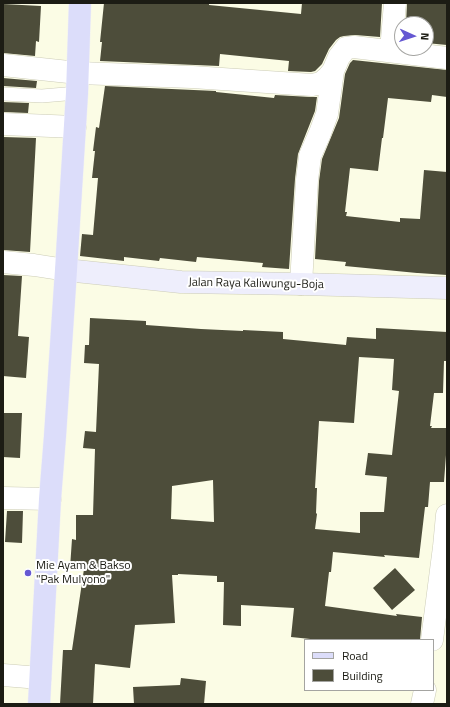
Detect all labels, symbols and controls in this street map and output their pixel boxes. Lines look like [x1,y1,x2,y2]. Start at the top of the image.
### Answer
north arrow [394,16,434,56]
text: N [417,32,433,41]
street label: Jalan Raya Kaliwungu-Boja [188,276,324,292]
place label: Mie Ayam & Bakso "Pak Mulyono" [36,559,131,587]
marker: Mie Ayam & Bakso "Pak Mulyono" [23,568,33,578]
legend [304,639,434,691]
text: Road [342,646,368,665]
text: Building [342,666,383,685]

